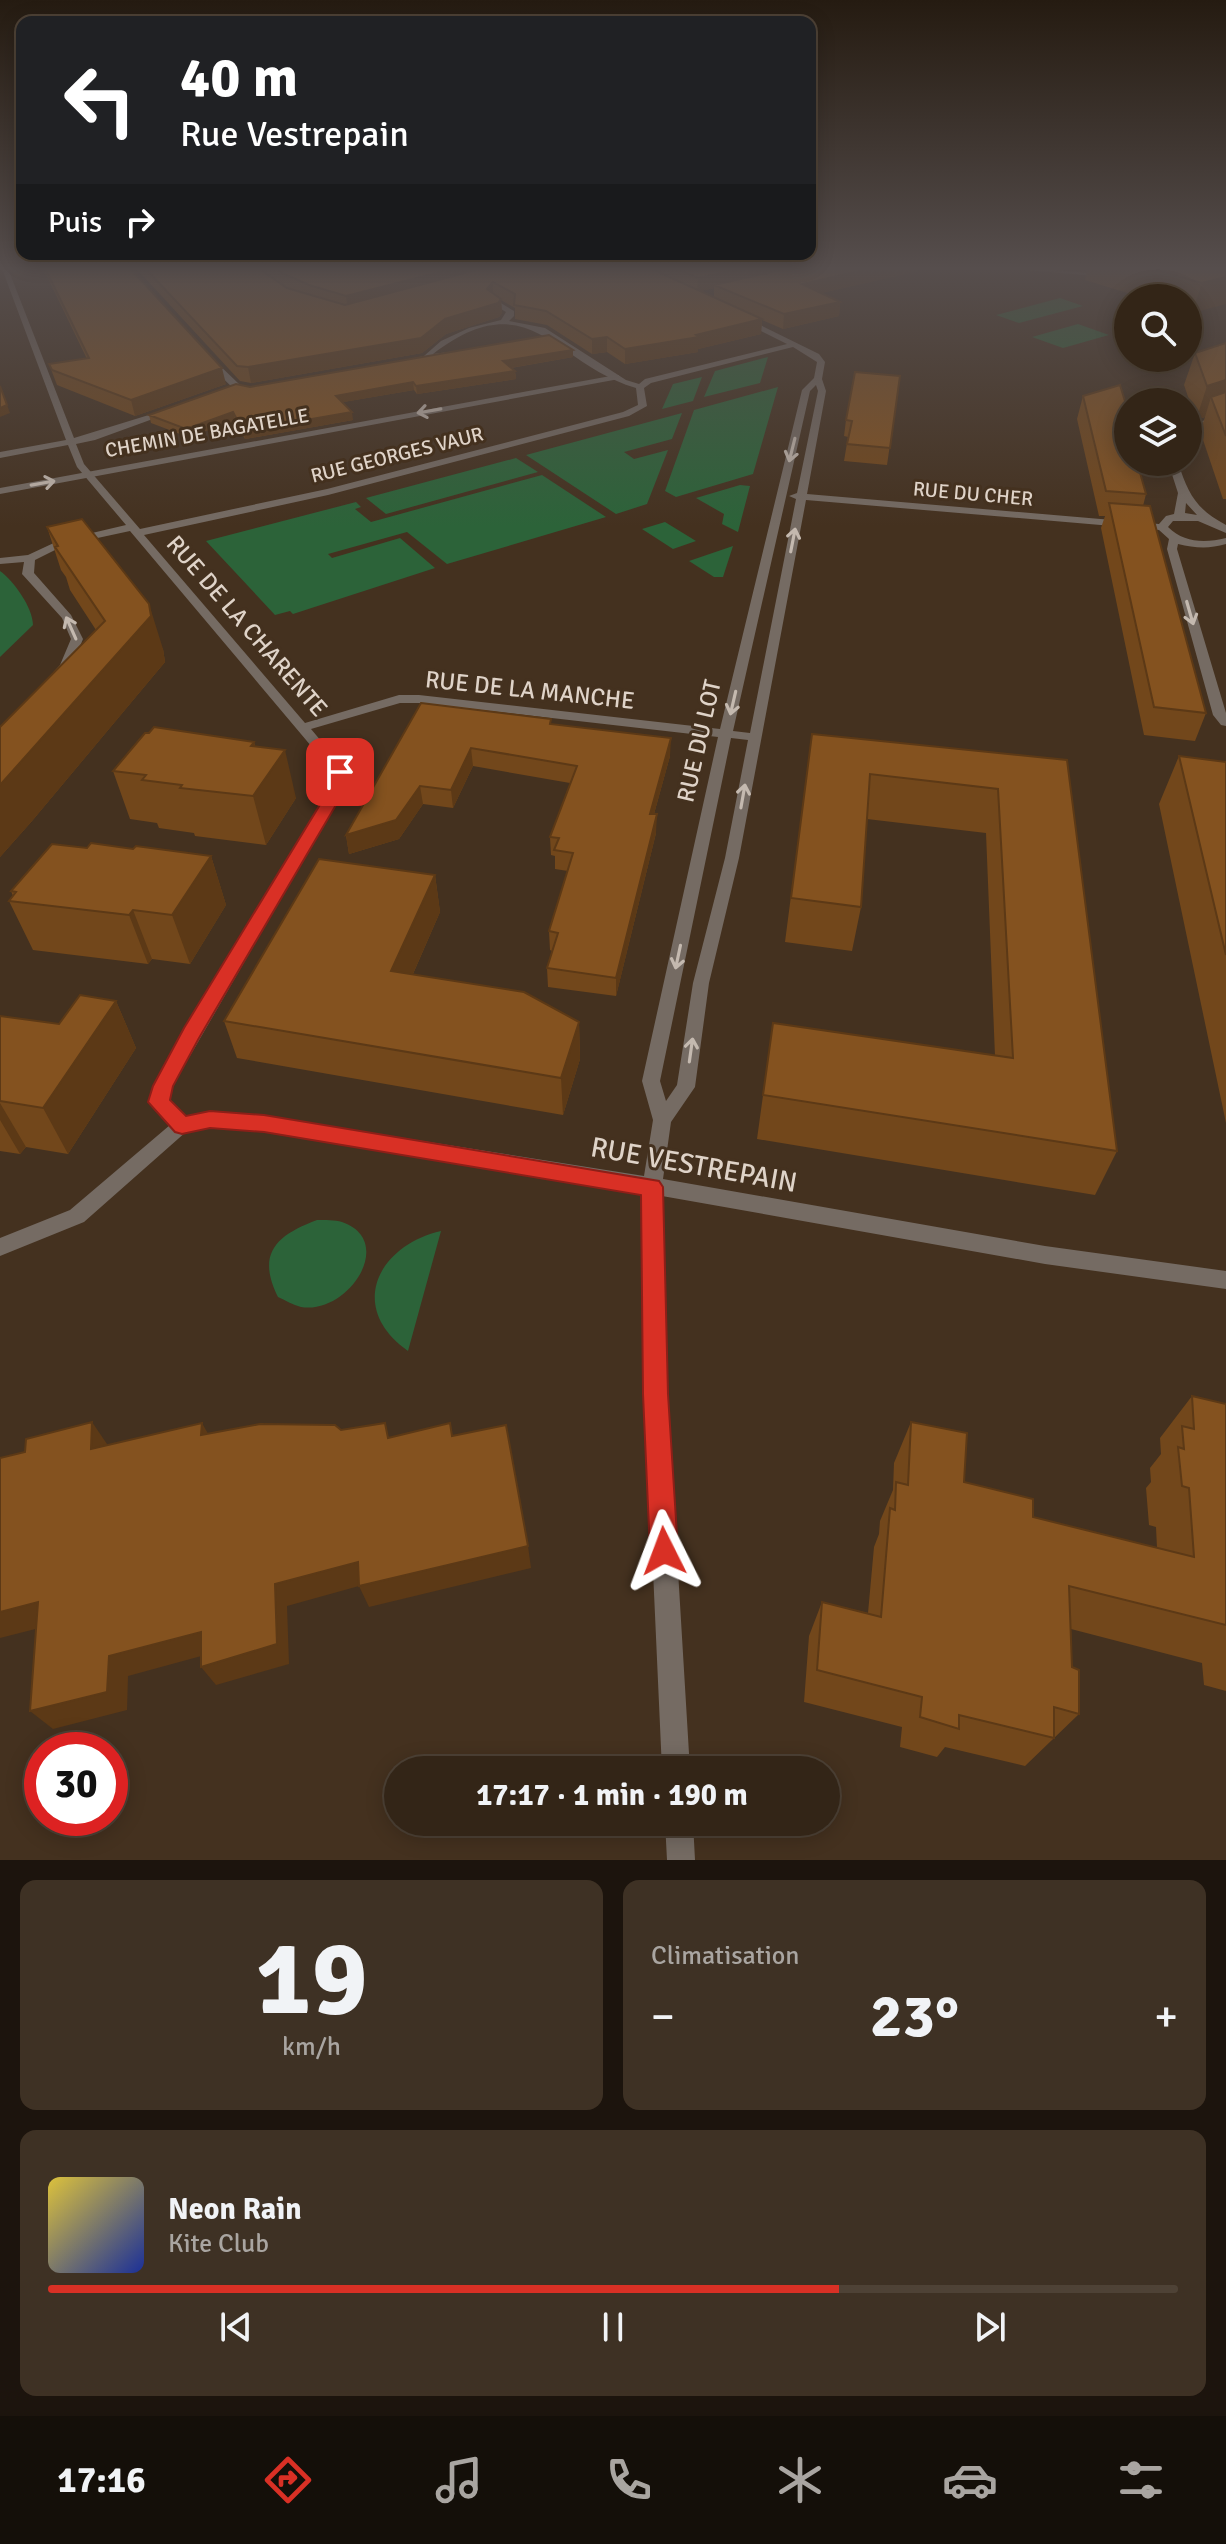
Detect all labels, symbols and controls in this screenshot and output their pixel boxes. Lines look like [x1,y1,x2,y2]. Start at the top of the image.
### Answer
text: 40 m [180,43,298,112]
icon: left [48,48,152,152]
text: Rue Vestrepain [180,112,409,157]
icon: right [118,200,162,244]
text: Puis [48,204,102,241]
map controls [1114,284,1202,476]
button: search [1114,284,1202,372]
button: layers [1114,388,1202,476]
street label: CHEMIN DE BAGATELLE [103,403,311,463]
one-way arrow [417,404,442,419]
street label: RUE GEORGES VAUR [308,421,486,489]
one-way arrow [783,436,798,462]
one-way arrow [30,475,55,490]
street label: RUE DU CHER [912,476,1034,512]
one-way arrow [786,528,801,554]
street label: RUE DE LA CHARENTE [160,529,334,723]
one-way arrow [1184,599,1199,625]
one-way arrow [63,616,78,641]
street label: RUE DE LA MANCHE [424,664,636,716]
street label: RUE DU LOT [670,677,728,805]
one-way arrow [725,690,740,716]
pin [306,738,374,806]
icon: arrive [318,750,362,794]
one-way arrow [737,783,752,809]
one-way arrow [670,944,685,970]
one-way arrow [684,1038,699,1063]
street label: RUE VESTREPAIN [588,1130,800,1200]
position arrow [622,1509,706,1593]
speed limit sign: 30 [24,1732,128,1836]
text: 17:17 · 1 min · 190 m [476,1777,748,1814]
text: 19 [255,1915,368,2043]
text: Climatisation [651,1940,800,1972]
text: 23° [870,1980,959,2054]
text: − [651,1990,675,2044]
text: + [1154,1990,1178,2044]
text: km/h [282,2031,341,2063]
text: Neon Rain [168,2191,302,2228]
text: Kite Club [168,2228,269,2260]
icon: previous [214,2305,258,2349]
icon: pause [591,2305,635,2349]
icon: next [968,2305,1012,2349]
icon: directions [260,2452,316,2508]
icon: music [431,2452,487,2508]
icon: phone [601,2452,657,2508]
icon: climate [772,2452,828,2508]
icon: car [942,2452,998,2508]
icon: filters [1113,2452,1169,2508]
text: 17:16 [57,2458,146,2503]

